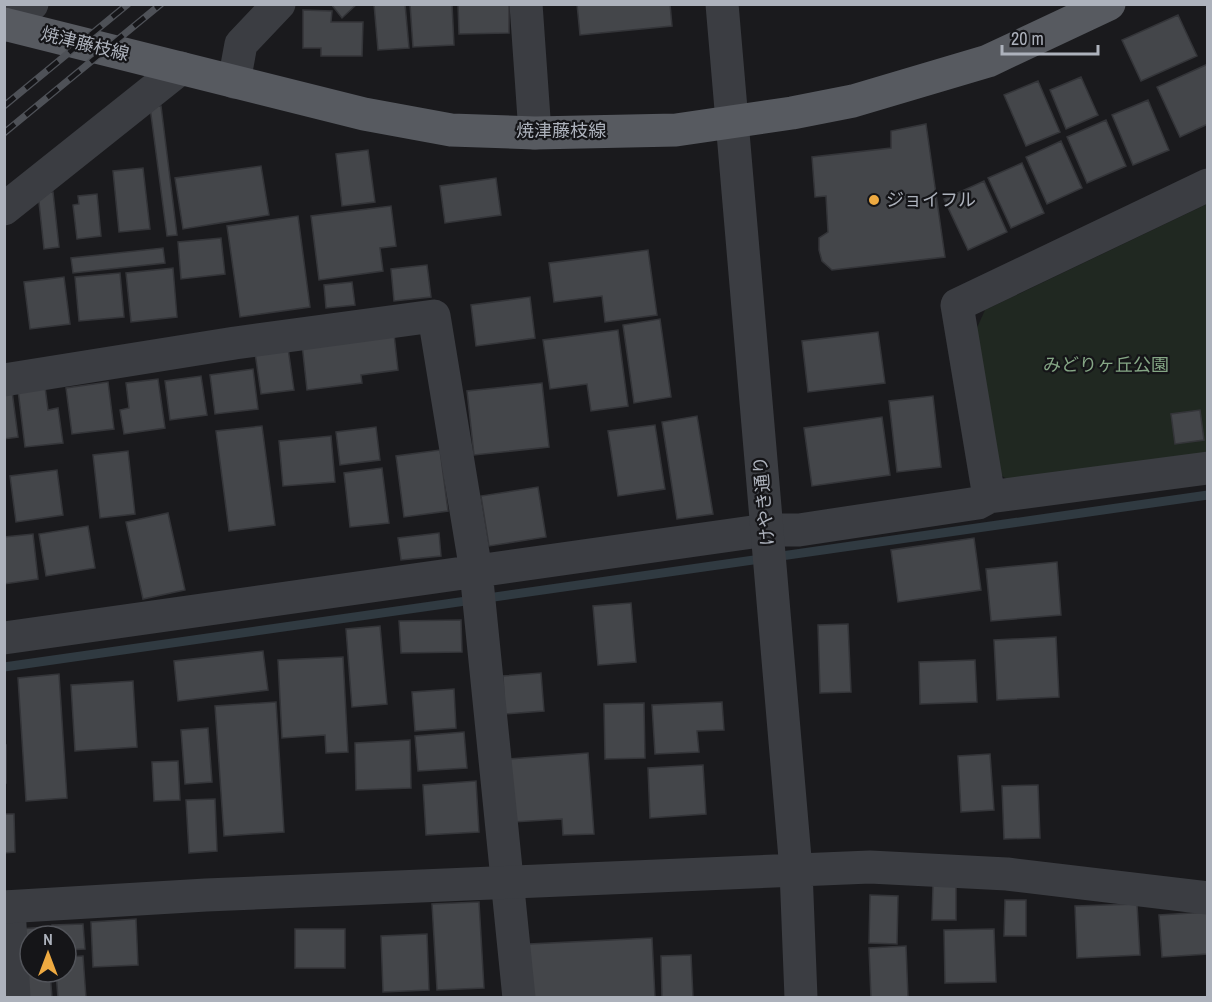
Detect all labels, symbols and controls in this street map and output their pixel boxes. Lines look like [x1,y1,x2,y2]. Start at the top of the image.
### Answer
scale bar [1002,18,1098,56]
street label: 焼津藤枝線 [38,20,132,67]
text: 20 m [1011,26,1044,51]
street label: 焼津藤枝線 [516,118,606,143]
place label: ジョイフル [886,187,976,212]
marker: ジョイフル [867,193,881,207]
park label: みどりヶ丘公園 [1043,352,1169,377]
street label: けやき通り [747,455,780,547]
north arrow [18,924,78,984]
text: N [43,928,53,950]

